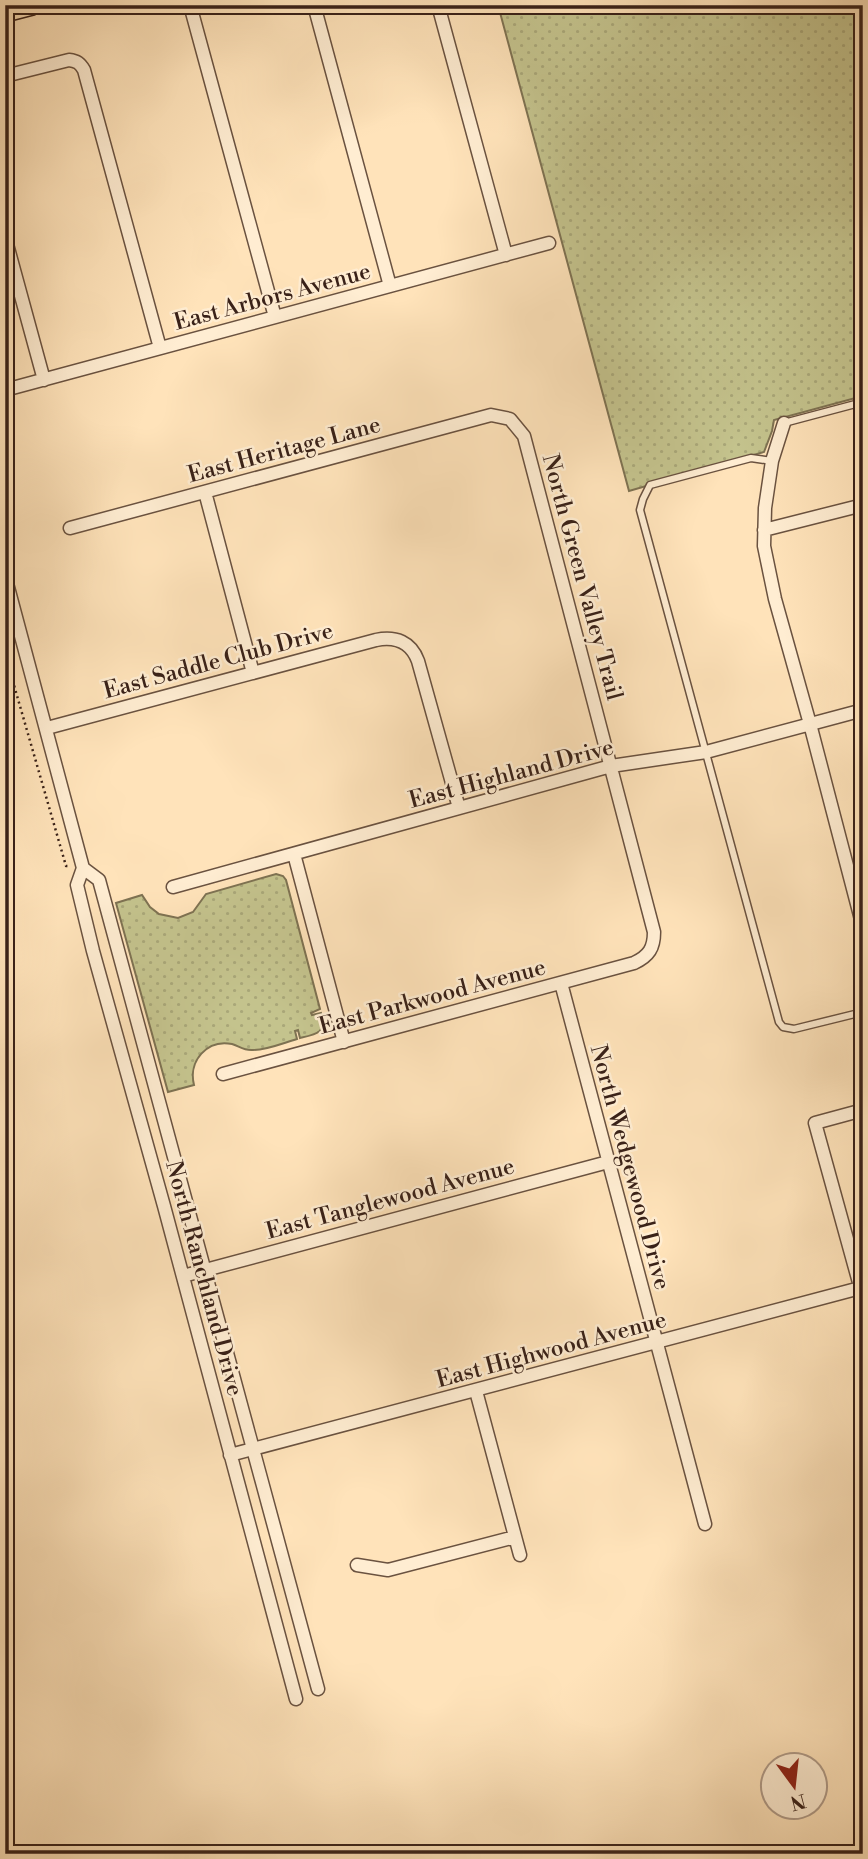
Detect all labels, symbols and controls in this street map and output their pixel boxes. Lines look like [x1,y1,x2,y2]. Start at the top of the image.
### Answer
street label: East Arbors Avenue [171,257,374,337]
street label: East Heritage Lane [185,411,384,489]
street label: North Green Valley Trail [536,451,628,704]
street label: East Saddle Club Drive [100,617,336,705]
street label: East Highland Drive [406,733,617,815]
street label: East Parkwood Avenue [316,953,549,1041]
street label: North Wedgewood Drive [584,1042,676,1293]
street label: East Tanglewood Avenue [263,1152,518,1246]
street label: North Ranchland Drive [159,1157,249,1399]
street label: East Highwood Avenue [433,1306,669,1394]
north arrow [760,1750,830,1820]
text: N [788,1788,809,1815]

